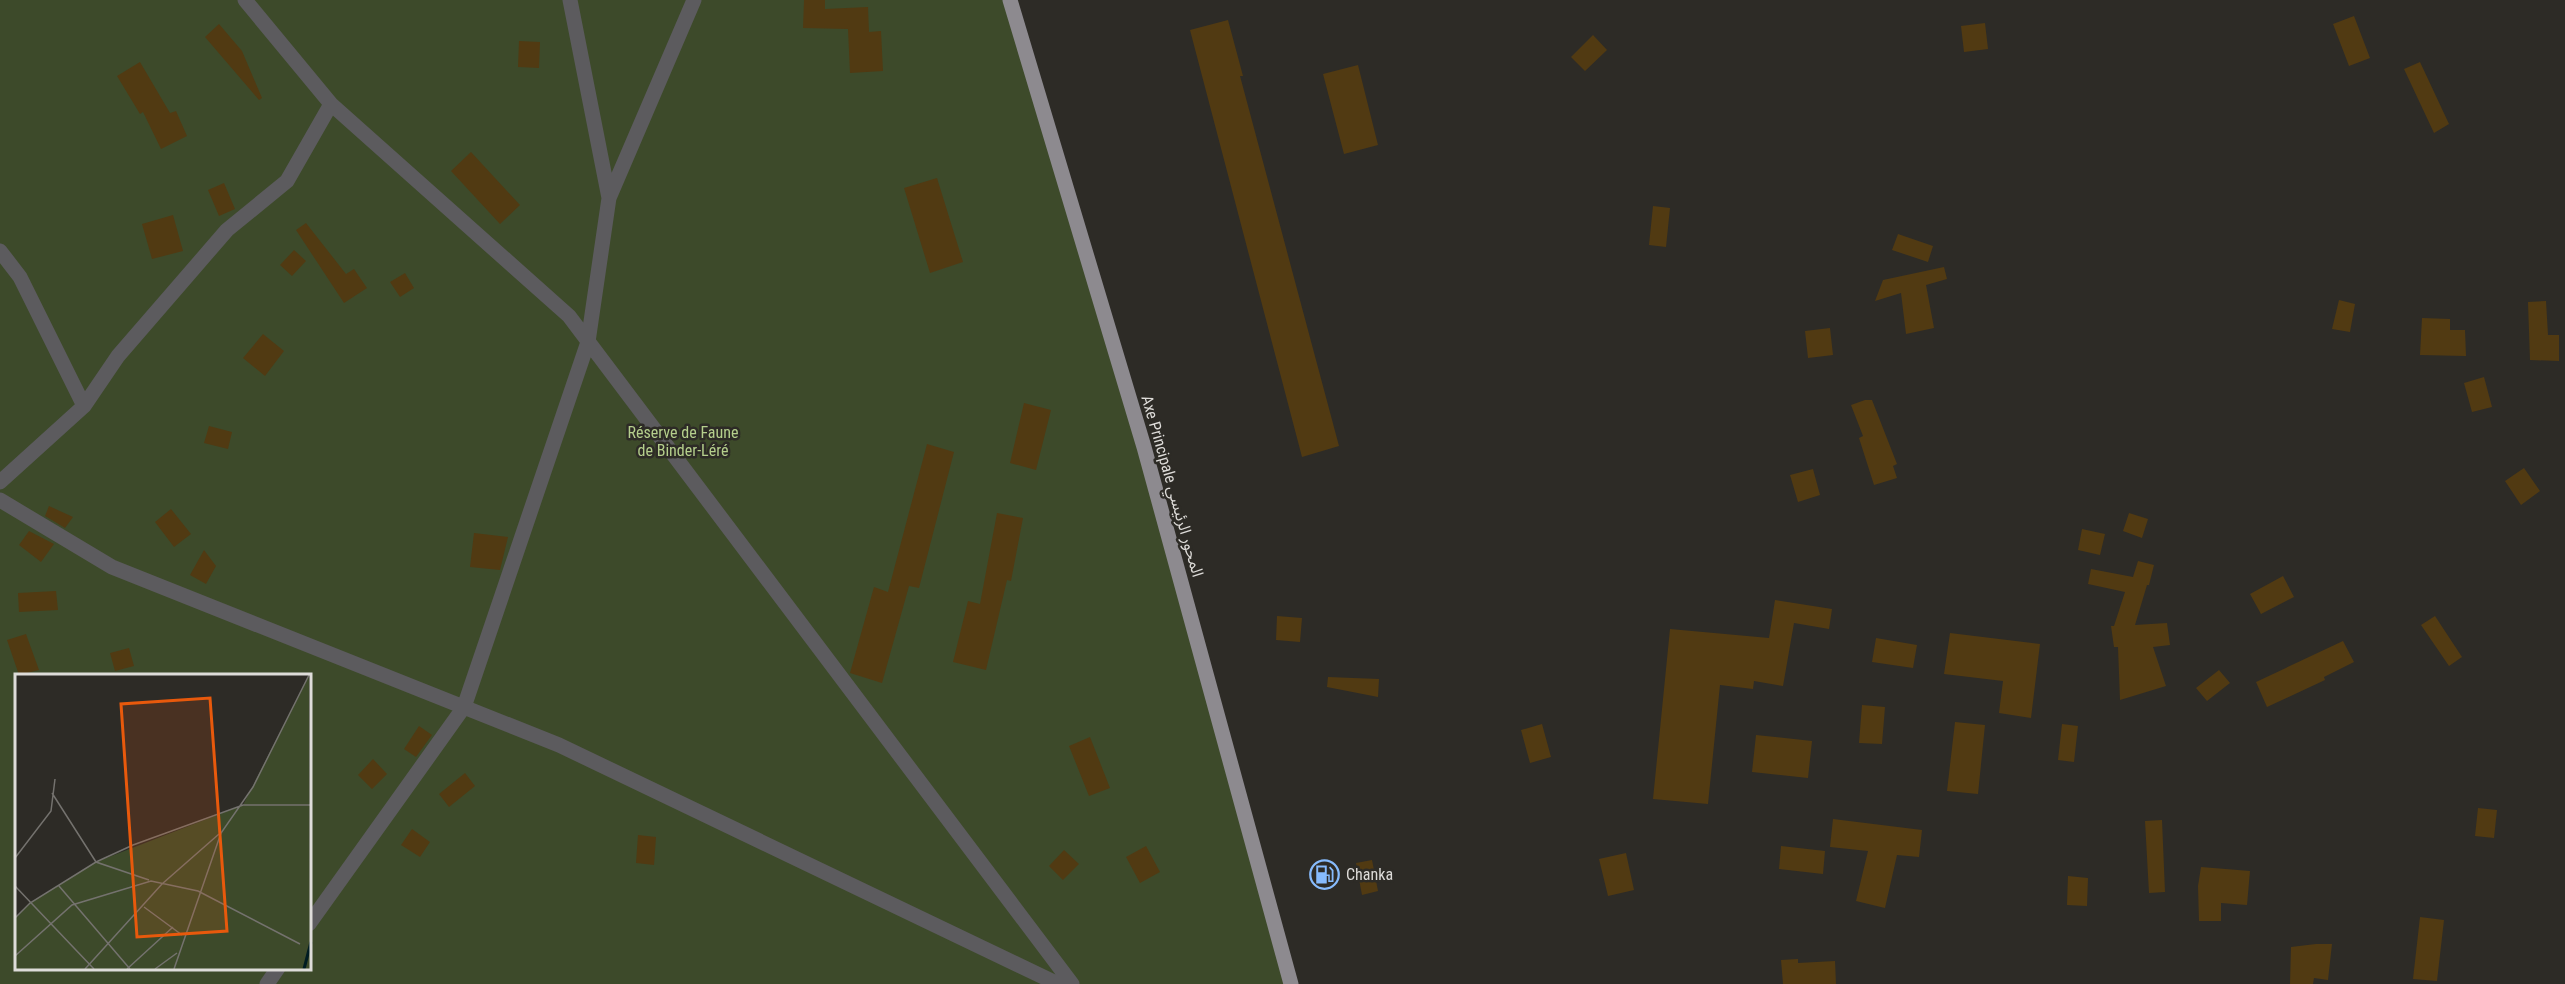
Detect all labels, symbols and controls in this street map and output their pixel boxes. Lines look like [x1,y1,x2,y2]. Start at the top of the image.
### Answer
street label: Axe Principale المحور الرئيسي [1135,393,1208,580]
park label: Réserve de Faune de Binder-Léré [628,423,738,460]
inset map [15,674,310,969]
fuel station icon: Chanka [1309,858,1341,890]
place label: Chanka [1346,865,1393,884]

